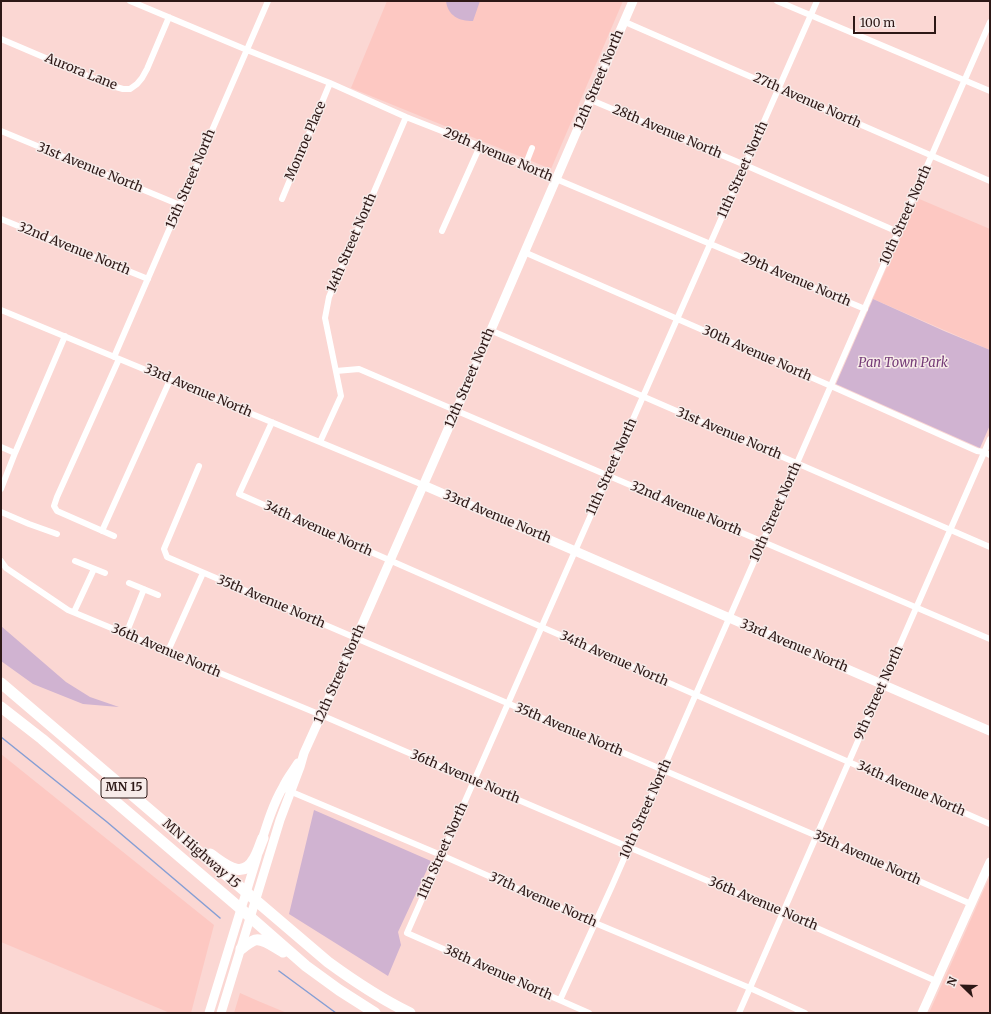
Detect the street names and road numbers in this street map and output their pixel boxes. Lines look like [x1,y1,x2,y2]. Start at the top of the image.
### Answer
street label: 12th Street North [571,28,627,132]
street label: Aurora Lane [43,50,119,94]
street label: 27th Avenue North [750,70,864,132]
street label: Monroe Place [282,99,330,183]
street label: 28th Avenue North [610,102,724,162]
street label: 11th Street North [715,119,771,221]
street label: 29th Avenue North [441,125,555,185]
street label: 15th Street North [163,127,219,231]
street label: 31st Avenue North [35,140,145,196]
street label: 10th Street North [877,163,935,267]
street label: 14th Street North [324,191,380,295]
street label: 32nd Avenue North [16,219,132,279]
street label: 29th Avenue North [739,250,853,310]
street label: 30th Avenue North [700,323,814,385]
street label: 12th Street North [442,326,498,430]
street label: 33rd Avenue North [142,361,254,421]
street label: 31st Avenue North [674,405,784,463]
street label: 11th Street North [584,416,640,518]
street label: 10th Street North [747,460,805,564]
street label: 32nd Avenue North [628,478,744,540]
street label: 33rd Avenue North [441,487,553,547]
street label: 34th Avenue North [261,498,375,560]
street label: 35th Avenue North [214,572,328,632]
street label: 33rd Avenue North [738,616,850,676]
street label: 36th Avenue North [109,621,223,681]
street label: 12th Street North [311,622,369,726]
street label: 34th Avenue North [557,628,671,690]
street label: 9th Street North [851,643,907,743]
street label: 35th Avenue North [512,700,626,760]
street label: 36th Avenue North [408,747,522,807]
street label: 10th Street North [617,757,675,861]
street label: 34th Avenue North [854,758,968,820]
road number: MN 15 [101,778,147,798]
street label: 11th Street North [415,800,471,902]
street label: MN Highway 15 [159,816,243,892]
street label: 35th Avenue North [811,827,923,889]
street label: 37th Avenue North [487,869,599,931]
street label: 36th Avenue North [706,874,820,934]
street label: 38th Avenue North [441,942,555,1004]

